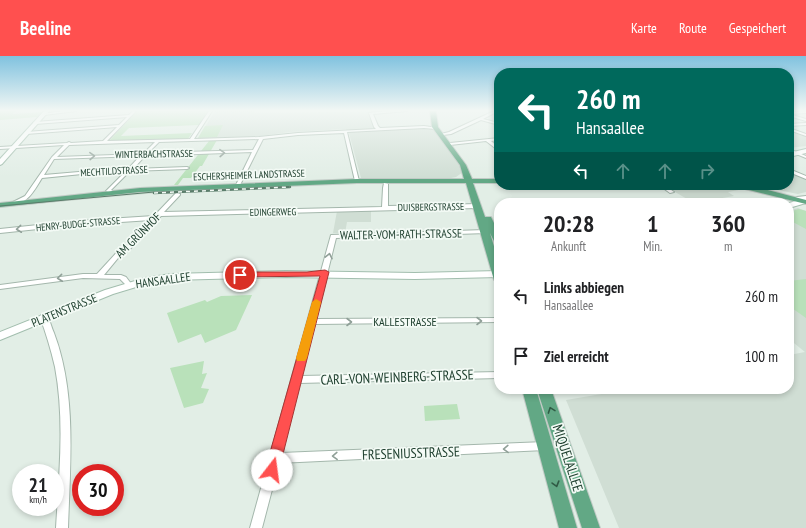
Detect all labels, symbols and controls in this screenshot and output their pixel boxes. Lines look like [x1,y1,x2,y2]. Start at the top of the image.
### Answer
text: Beeline [20,16,71,40]
text: Karte [631,19,657,37]
text: Route [679,19,707,37]
text: Gespeichert [729,19,786,37]
text: 260 m [576,80,640,117]
icon: left [510,84,562,136]
text: Hansaallee [576,116,644,139]
street label: WINTERBACHSTRASSE [115,147,193,161]
one-way arrow [219,148,225,157]
one-way arrow [89,152,95,160]
icon: left [570,160,592,182]
icon: ahead [612,160,634,182]
icon: ahead [654,160,676,182]
icon: right [696,160,718,182]
street label: MECHTILDSTRASSE [80,163,148,179]
street label: ESCHERSHEIMER LANDSTRASSE [193,167,305,183]
street label: DUISBERGSTRASSE [398,200,464,214]
street label: EDINGERWEG [249,205,297,219]
text: 20:28 [543,208,595,239]
text: 1 [647,208,658,239]
text: 360 [711,208,745,239]
street label: AM GRÜNHOF [112,209,164,261]
street label: HENRY-BUDGE-STRASSE [35,214,121,234]
one-way arrow [16,224,22,233]
street label: WALTER-VOM-RATH-STRASSE [340,225,462,243]
text: Ankunft [551,238,586,255]
text: Min. [643,238,662,255]
text: m [724,238,732,255]
one-way arrow [324,252,332,259]
pin [223,258,257,292]
icon: arrive [229,264,251,286]
street label: HANSAALLEE [135,269,191,291]
one-way arrow [57,274,63,283]
text: Links abbiegen [544,278,624,297]
icon: left [510,285,532,307]
text: 260 m [745,287,778,306]
street label: PLATENSTRASSE [29,290,99,330]
text: Hansaallee [544,297,593,314]
street label: KALLESTRASSE [373,314,437,329]
one-way arrow [476,316,482,325]
one-way arrow [346,318,352,326]
icon: arrive [510,345,532,367]
text: Ziel erreicht [544,347,609,366]
text: 100 m [745,347,778,366]
street label: CARL-VON-WEINBERG-STRASSE [320,365,474,389]
one-way arrow [548,406,556,413]
street label: MIQUELALLEE [549,422,587,494]
street label: FRESENIUSSTRASSE [362,442,460,464]
one-way arrow [503,444,509,453]
position arrow [251,449,293,491]
one-way arrow [332,451,338,460]
speed limit sign: 30 [72,464,124,516]
text: 21 [28,472,48,498]
one-way arrow [551,480,560,487]
text: km/h [29,493,47,506]

